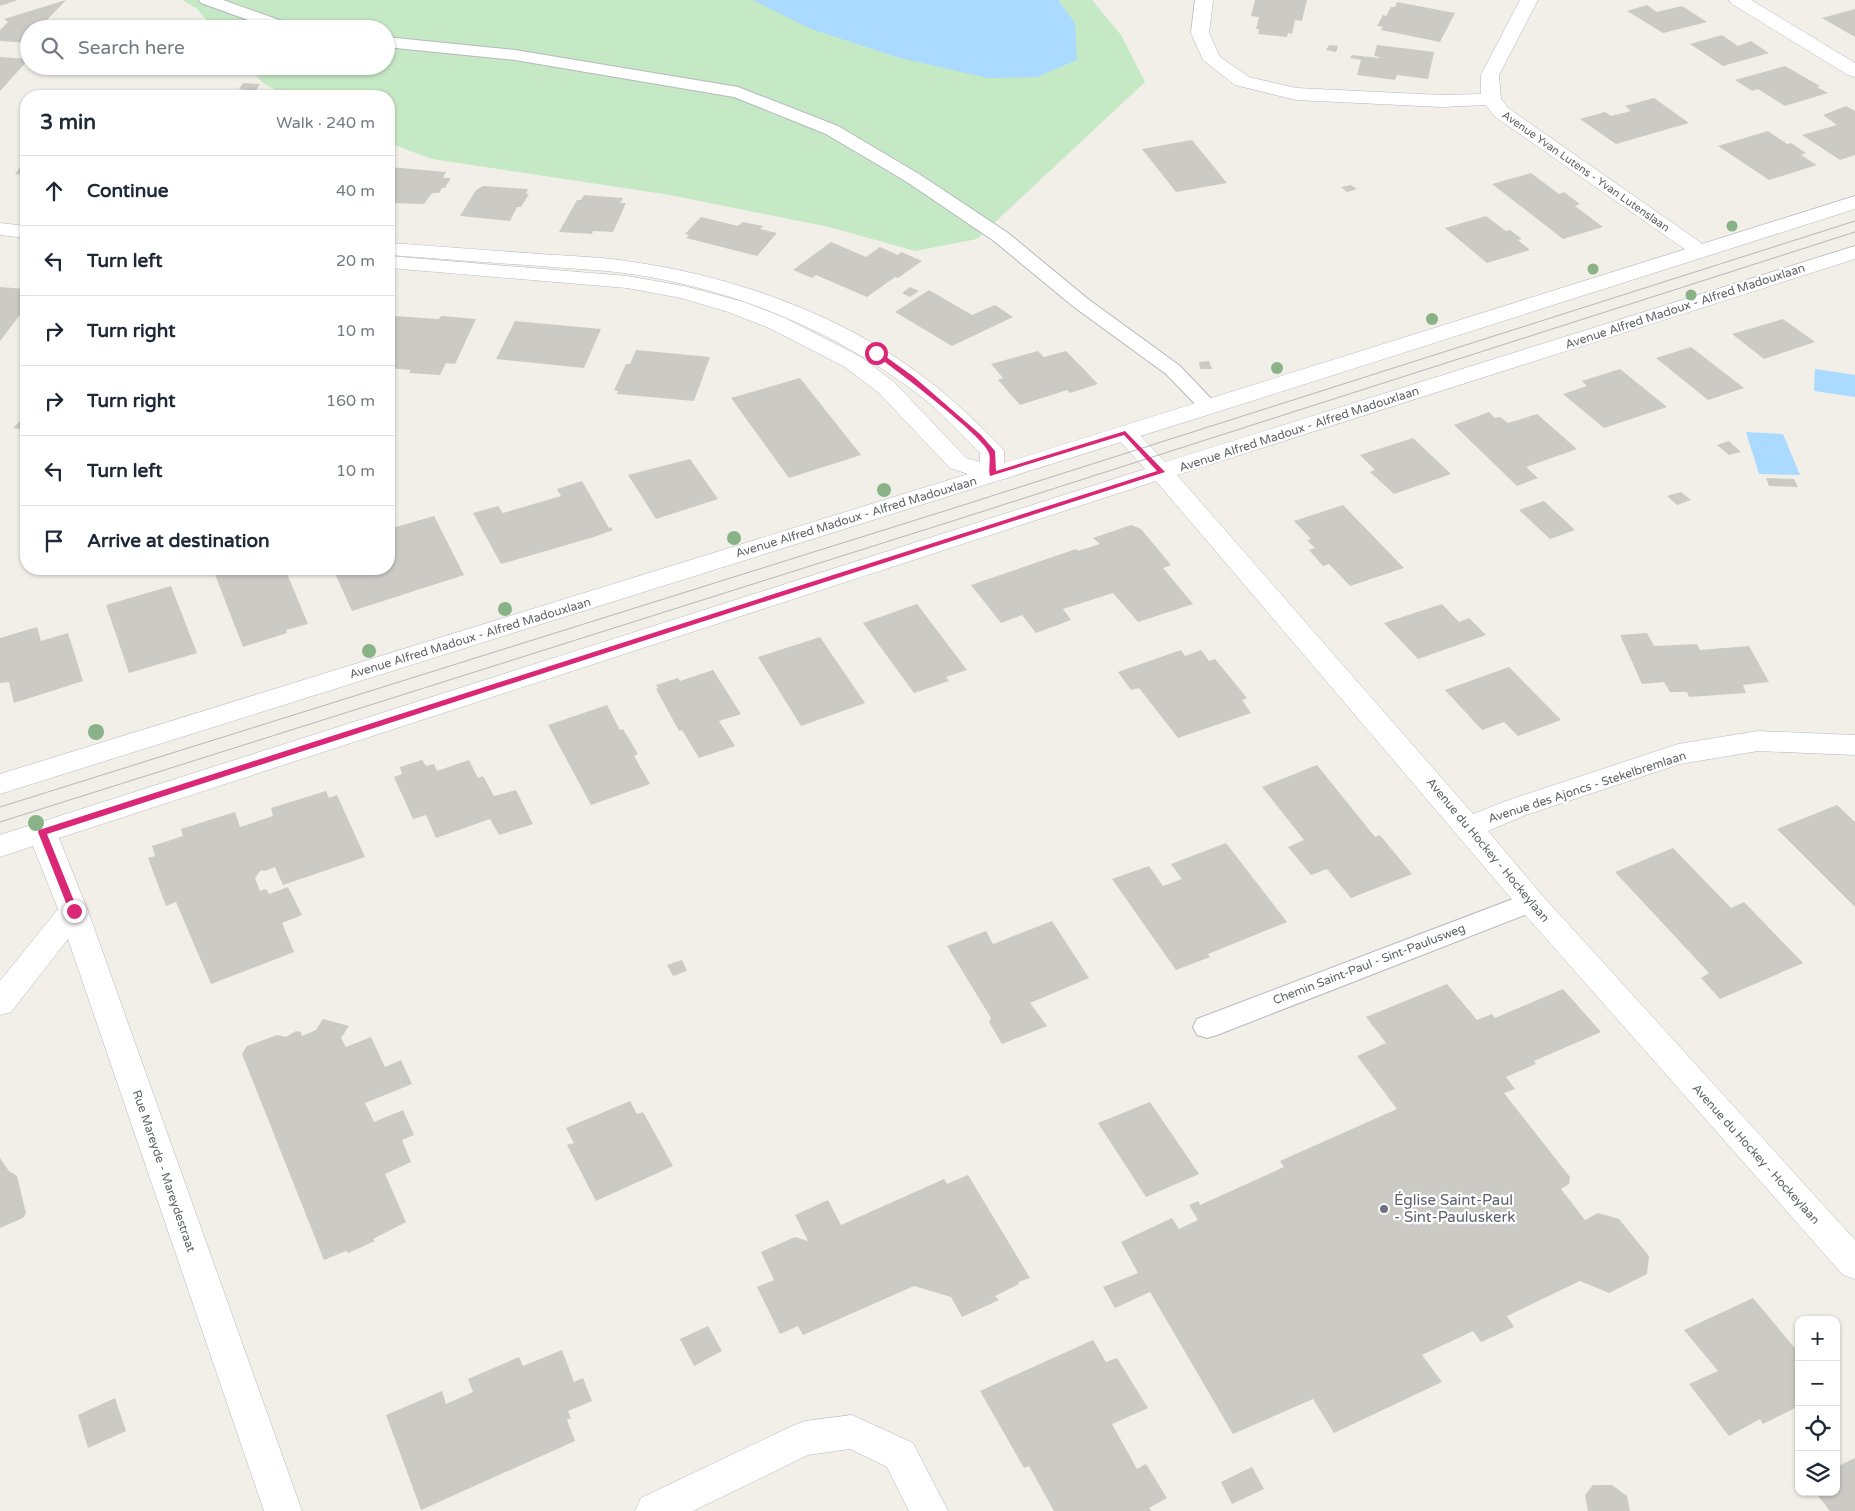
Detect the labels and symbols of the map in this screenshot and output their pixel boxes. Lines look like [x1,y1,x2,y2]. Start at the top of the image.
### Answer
street label: Avenue Yvan Lutens - Yvan Lutenslaan [1500,108,1672,234]
street label: Avenue Alfred Madoux - Alfred Madouxlaan [1563,261,1807,351]
route start [865,342,888,365]
street label: Avenue Alfred Madoux - Alfred Madouxlaan [1177,384,1421,474]
street label: Avenue Alfred Madoux - Alfred Madouxlaan [734,474,978,560]
street label: Avenue Alfred Madoux - Alfred Madouxlaan [348,595,592,681]
street label: Avenue des Ajoncs - Stekelbremlaan [1486,748,1688,826]
street label: Avenue du Hockey - Hockeylaan [1424,775,1552,925]
route end [63,900,86,923]
street label: Chemin Saint-Paul - Sint-Paulusweg [1271,921,1467,1007]
street label: Avenue du Hockey - Hockeylaan [1689,1081,1823,1227]
street label: Rue Mareyde - Mareydestraat [130,1088,198,1254]
place label: Église Saint-Paul - Sint-Pauluskerk [1394,1191,1515,1226]
marker: Église Saint-Paul - Sint-Pauluskerk [1378,1203,1390,1215]

